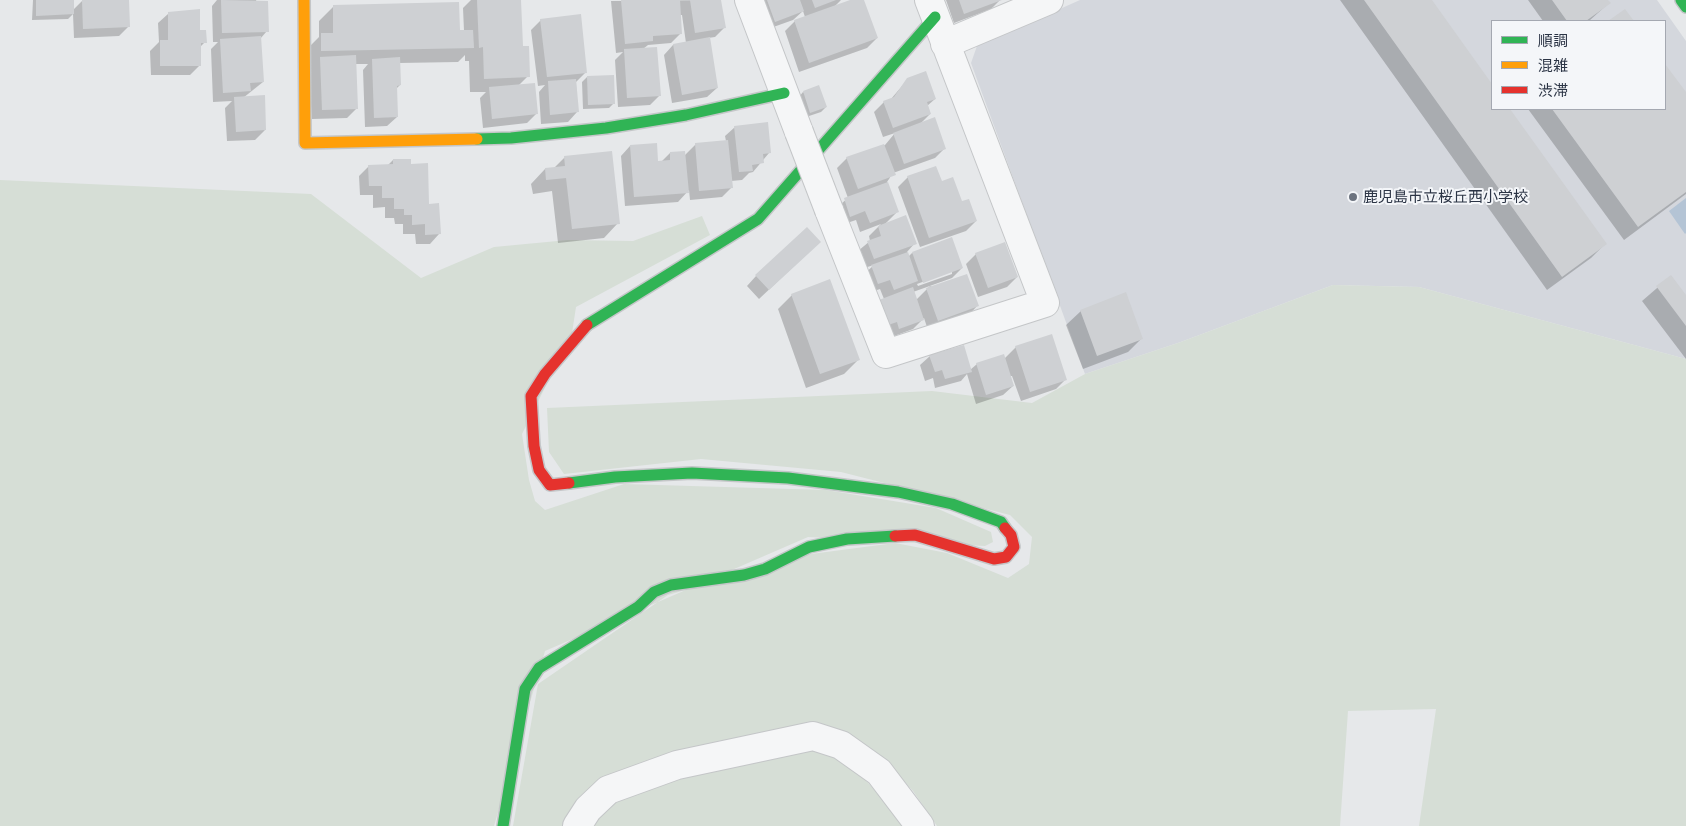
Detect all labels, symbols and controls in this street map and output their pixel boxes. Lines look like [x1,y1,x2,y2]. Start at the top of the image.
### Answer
legend [1491,20,1666,110]
text: 順調 [1538,31,1568,49]
text: 混雑 [1538,56,1568,74]
text: 渋滞 [1538,81,1568,99]
place label: 鹿児島市立桜丘西小学校 [1363,188,1528,206]
marker: 鹿児島市立桜丘西小学校 [1347,191,1359,203]

